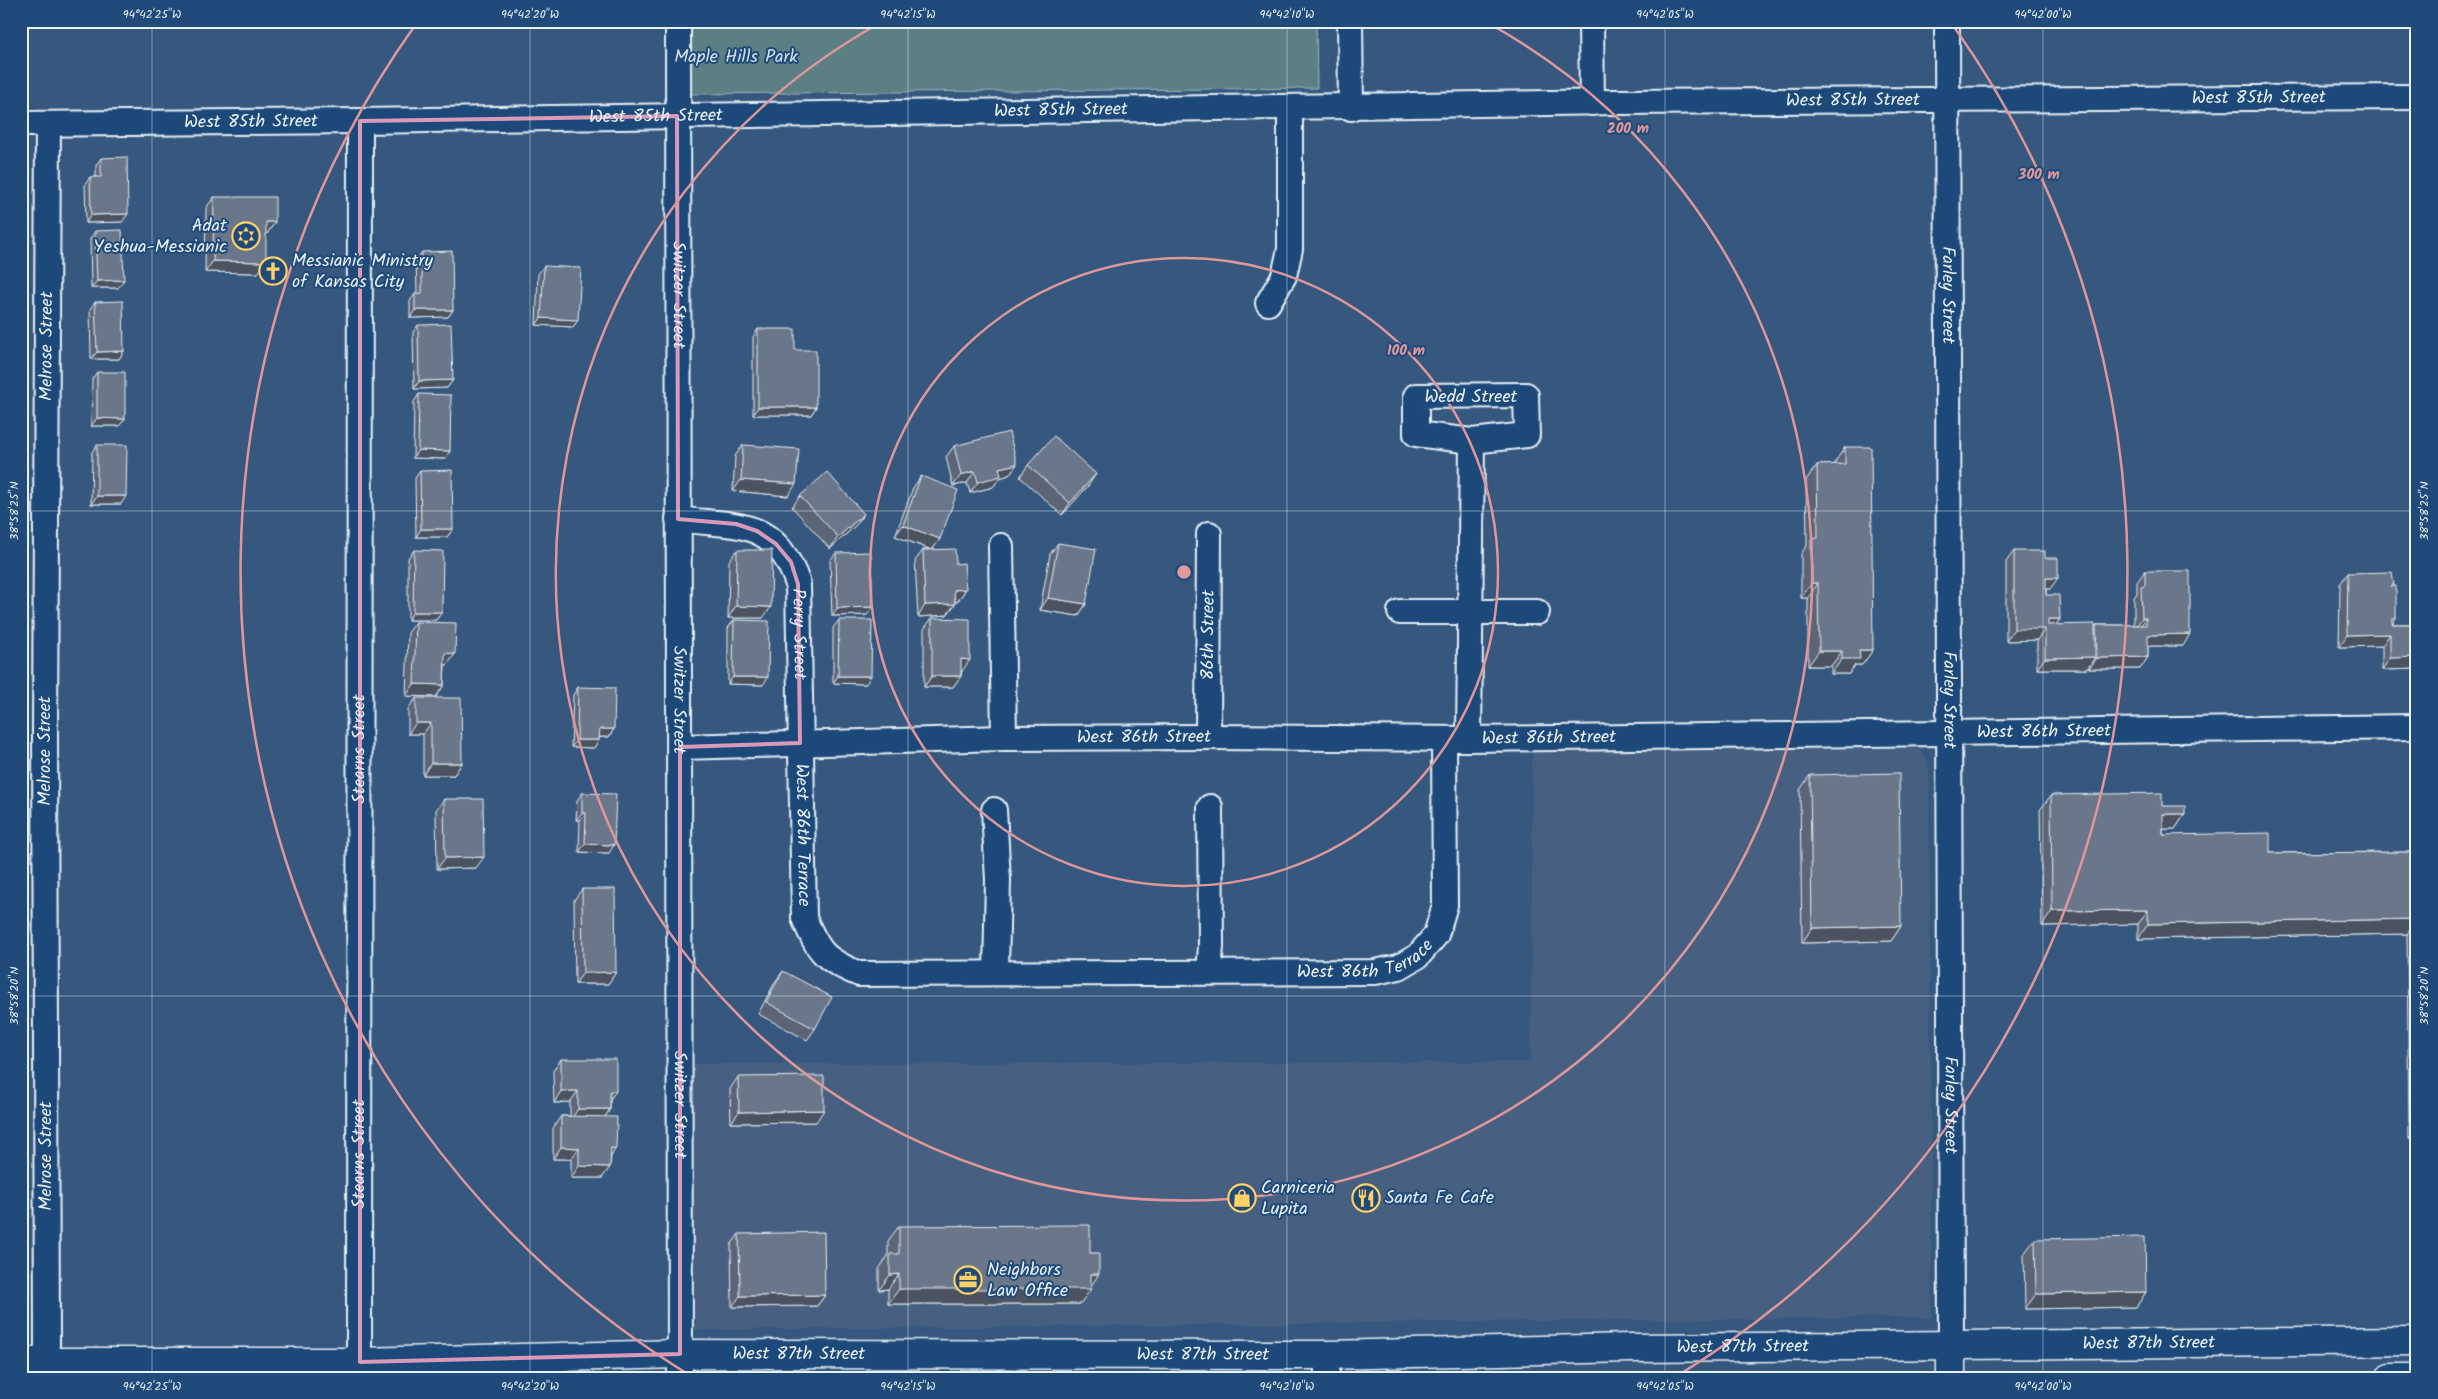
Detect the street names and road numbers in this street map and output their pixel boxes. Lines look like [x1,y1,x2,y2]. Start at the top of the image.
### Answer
street label: West 85th Street [2192,83,2327,113]
street label: West 85th Street [1786,86,1921,115]
street label: West 85th Street [994,95,1129,126]
street label: West 85th Street [589,101,724,132]
street label: West 85th Street [184,107,319,137]
street label: Switzer Street [664,241,693,350]
street label: Farley Street [1933,246,1962,345]
street label: Melrose Street [32,290,62,401]
street label: Wedd Street [1424,383,1519,412]
street label: Perry Street [784,588,814,681]
street label: 86th Street [1194,589,1223,680]
street label: Switzer Street [664,646,694,755]
street label: Farley Street [1934,651,1964,750]
street label: Stearns Street [345,693,374,804]
street label: Melrose Street [31,695,60,806]
street label: West 86th Street [1976,716,2112,747]
street label: West 86th Street [1077,722,1212,752]
street label: West 86th Street [1481,723,1617,753]
street label: West 86th Terrace [787,763,818,907]
street label: West 86th Terrace [1297,933,1441,987]
street label: Switzer Street [665,1051,694,1160]
street label: Farley Street [1936,1056,1965,1155]
street label: Stearns Street [345,1098,374,1209]
street label: Melrose Street [32,1100,61,1211]
street label: West 87th Street [2082,1328,2216,1358]
street label: West 87th Street [1676,1332,1810,1362]
street label: West 87th Street [733,1340,866,1369]
street label: West 87th Street [1137,1340,1270,1369]

